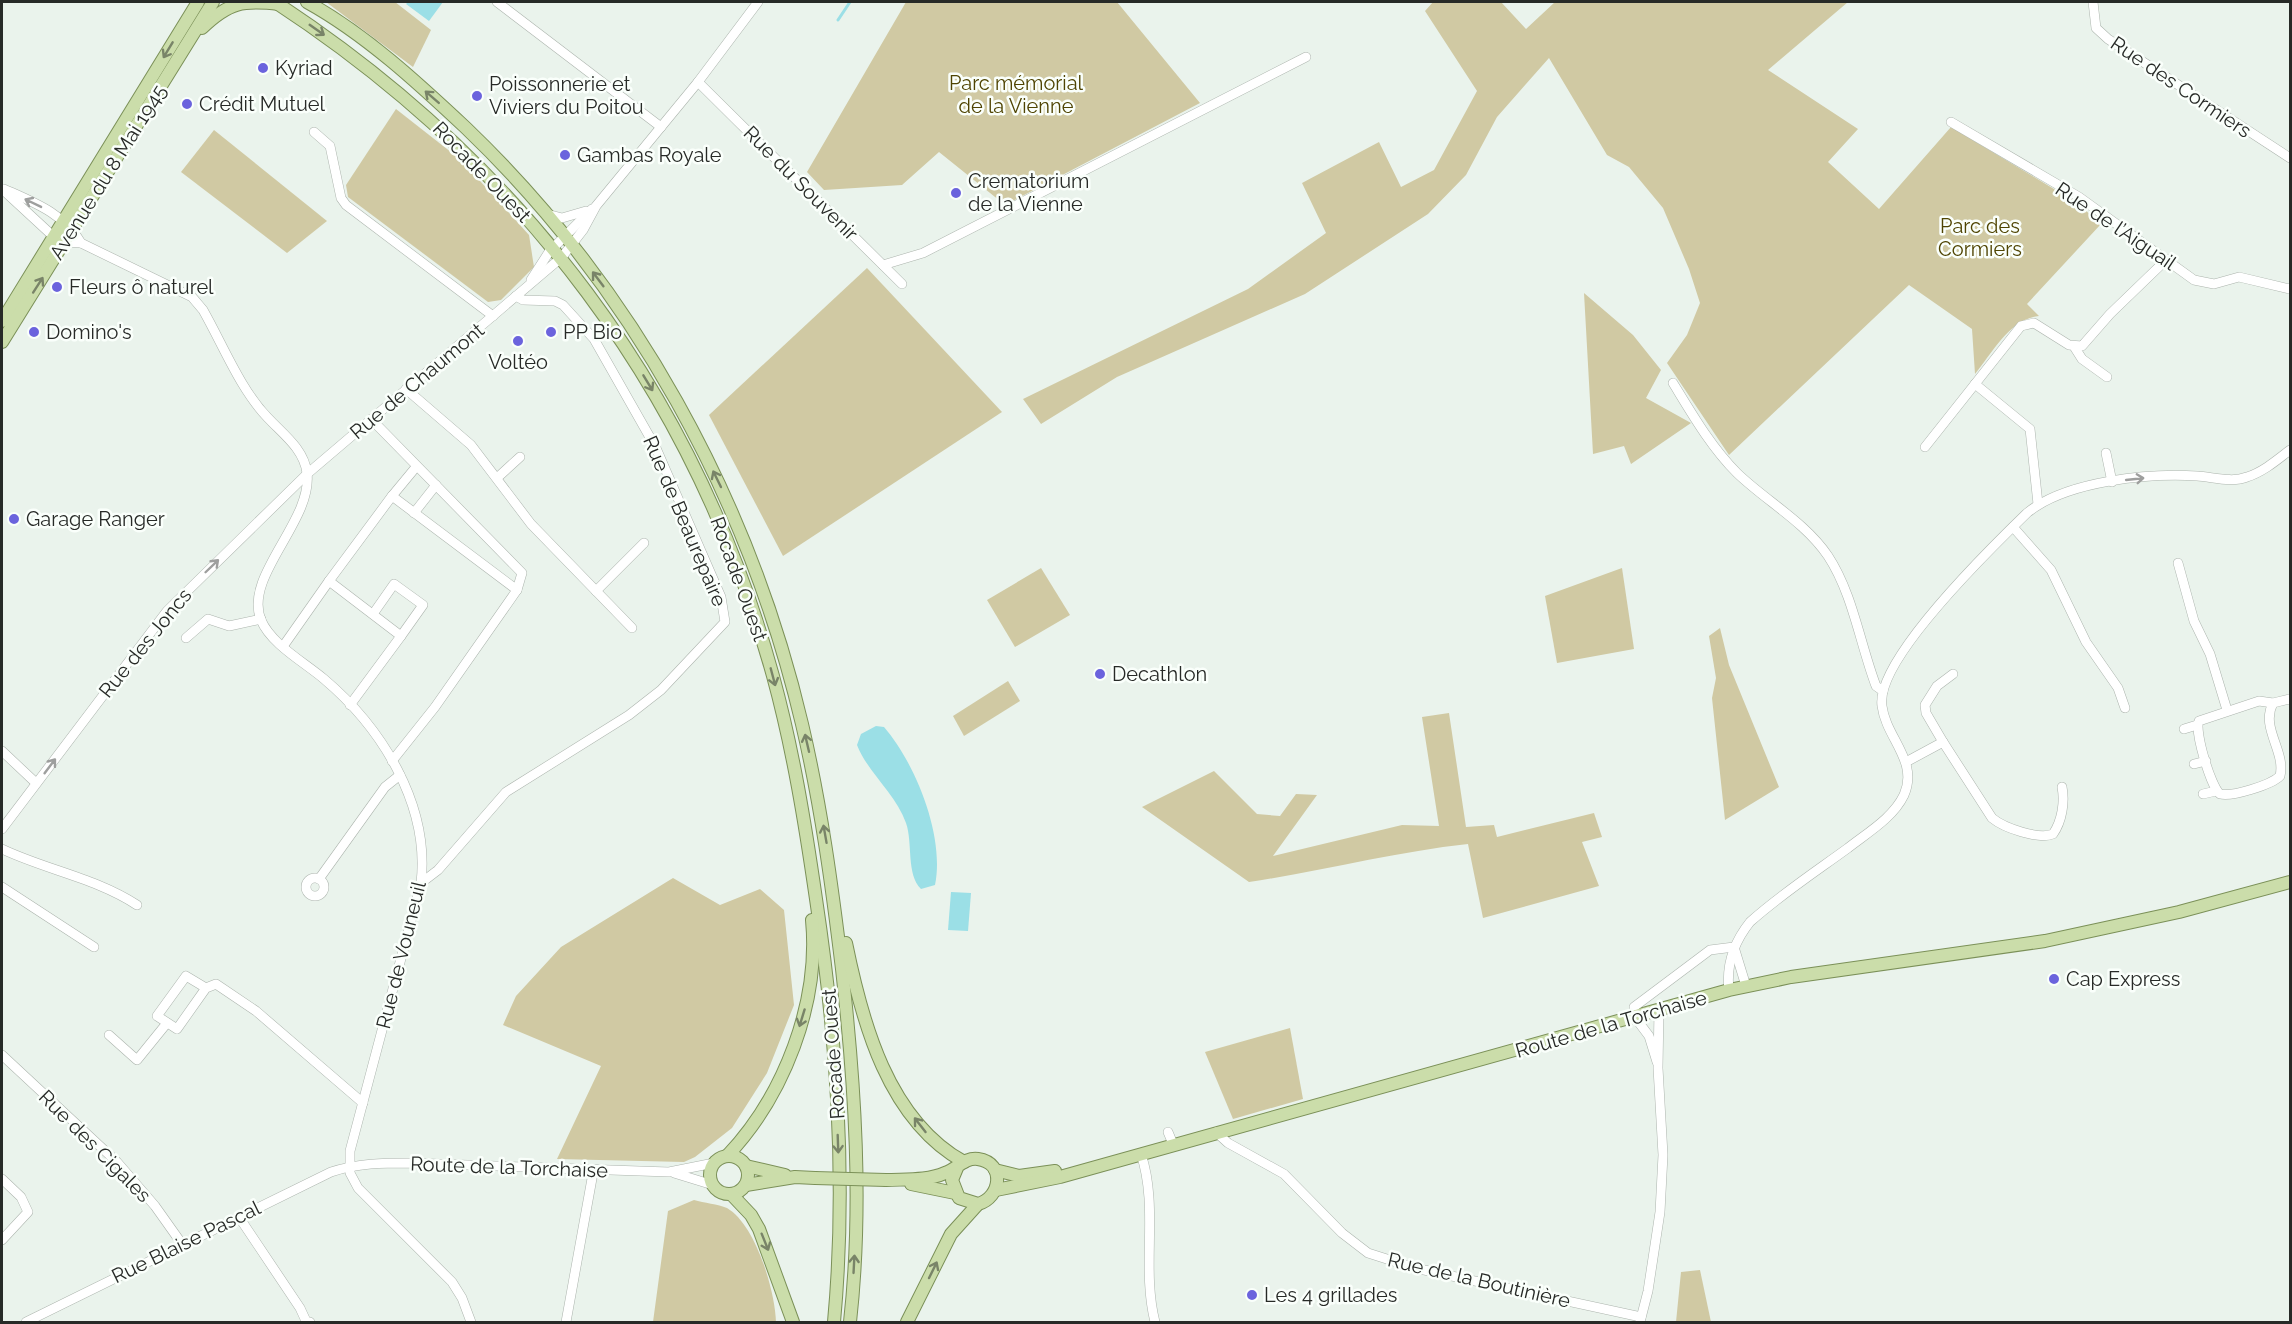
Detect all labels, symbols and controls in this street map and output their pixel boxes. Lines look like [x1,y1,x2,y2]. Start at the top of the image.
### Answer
one-way arrow [308,24,324,36]
street label: Rue des Cormiers [2106,31,2256,143]
one-way arrow [162,41,174,58]
place label: Kyriad [275,56,333,80]
marker: Kyriad [256,61,270,75]
park label: Parc mémorial de la Vienne [949,71,1084,118]
place label: Poissonnerie et Viviers du Poitou [489,72,644,119]
street label: Avenue du 8 Mai 1945 [44,80,172,264]
marker: Poissonnerie et Viviers du Poitou [470,89,484,103]
one-way arrow [424,90,439,104]
place label: Crédit Mutuel [199,92,325,116]
marker: Crédit Mutuel [180,97,194,111]
street label: Rocade Ouest [428,117,536,228]
street label: Rue du Souvenir [739,121,863,245]
place label: Gambas Royale [577,143,722,167]
marker: Gambas Royale [558,148,572,162]
place label: Crematorium de la Vienne [968,169,1089,216]
street label: Rue de l’Aiguail [2051,177,2181,276]
marker: Crematorium de la Vienne [949,186,963,200]
one-way arrow [25,196,43,208]
park label: Parc des Cormiers [1938,214,2022,261]
one-way arrow [592,272,604,288]
place label: Fleurs ô naturel [69,275,214,299]
one-way arrow [33,277,45,294]
marker: Fleurs ô naturel [50,280,64,294]
street label: Rue de Chaumont [345,318,489,444]
place label: Domino's [46,320,132,344]
place label: PP Bio [563,320,622,344]
marker: Domino's [27,325,41,339]
marker: PP Bio [544,325,558,339]
marker: Voltéo [511,334,525,348]
place label: Voltéo [488,350,548,374]
one-way arrow [642,374,654,391]
street label: Rue de Beaurepaire [638,432,732,610]
one-way arrow [711,471,723,489]
one-way arrow [2124,473,2144,484]
place label: Garage Ranger [26,507,165,531]
marker: Garage Ranger [7,512,21,526]
street label: Rocade Ouest [705,513,773,645]
one-way arrow [205,558,220,573]
street label: Rue des Joncs [94,584,196,702]
place label: Decathlon [1112,662,1207,686]
one-way arrow [768,667,779,686]
marker: Decathlon [1093,667,1107,681]
one-way arrow [800,734,812,753]
one-way arrow [44,758,56,774]
one-way arrow [819,825,830,844]
street label: Rue de Vouneuil [371,878,431,1031]
place label: Cap Express [2066,967,2180,991]
marker: Cap Express [2047,972,2061,986]
street label: Route de la Torchaise [1513,985,1710,1063]
street label: Rocade Ouest [816,988,850,1120]
one-way arrow [796,1008,807,1027]
street label: Rue des Cigales [34,1085,156,1207]
one-way arrow [913,1117,926,1133]
one-way arrow [833,1133,844,1153]
street label: Route de la Torchaise [410,1152,609,1182]
street label: Rue Blaise Pascal [108,1195,265,1288]
one-way arrow [760,1232,771,1251]
street label: Rue de la Boutinière [1385,1247,1573,1313]
one-way arrow [849,1255,860,1275]
one-way arrow [928,1261,940,1279]
place label: Les 4 grillades [1264,1283,1397,1307]
marker: Les 4 grillades [1245,1288,1259,1302]

